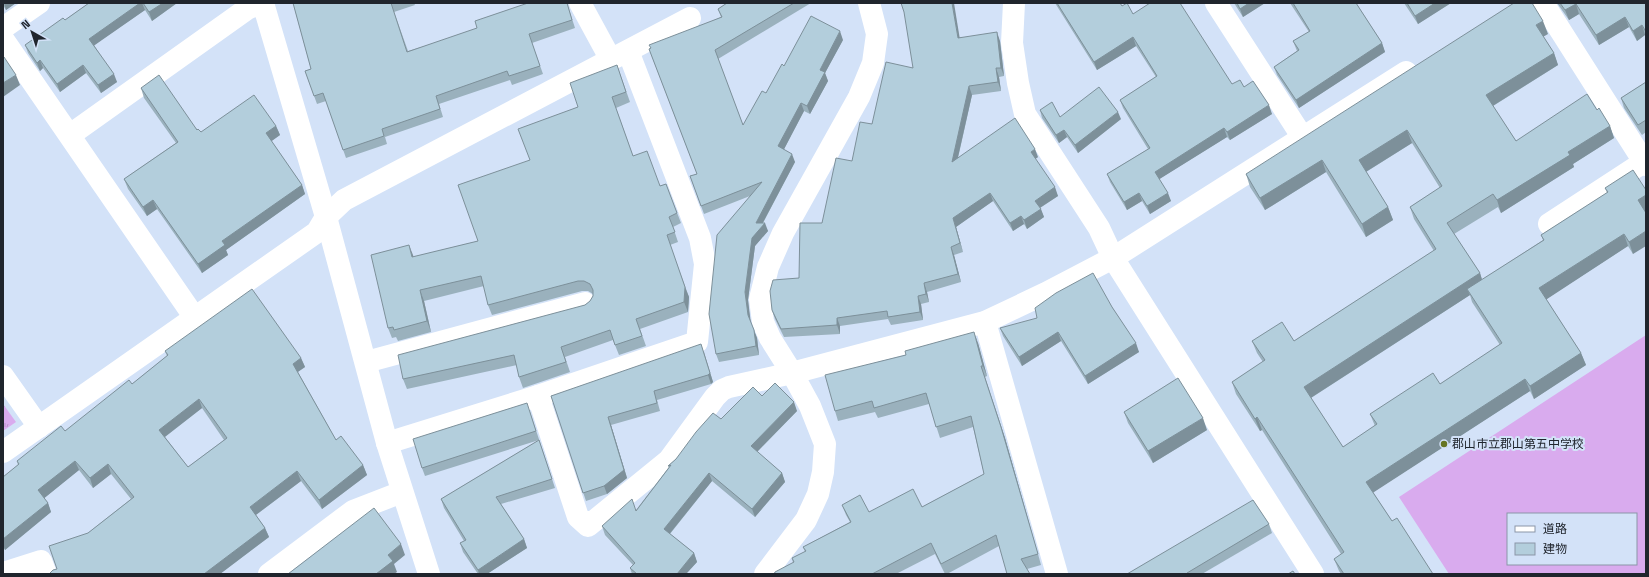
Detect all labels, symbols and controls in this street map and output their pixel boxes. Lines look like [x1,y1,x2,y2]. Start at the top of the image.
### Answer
north arrow [12,12,52,52]
text: N [18,16,33,32]
place label: 郡山市立郡山第五中学校 [1452,436,1584,452]
marker: 郡山市立郡山第五中学校 [1439,439,1449,449]
legend [1507,513,1637,565]
text: 道路 [1543,521,1567,537]
text: 建物 [1543,541,1567,557]

